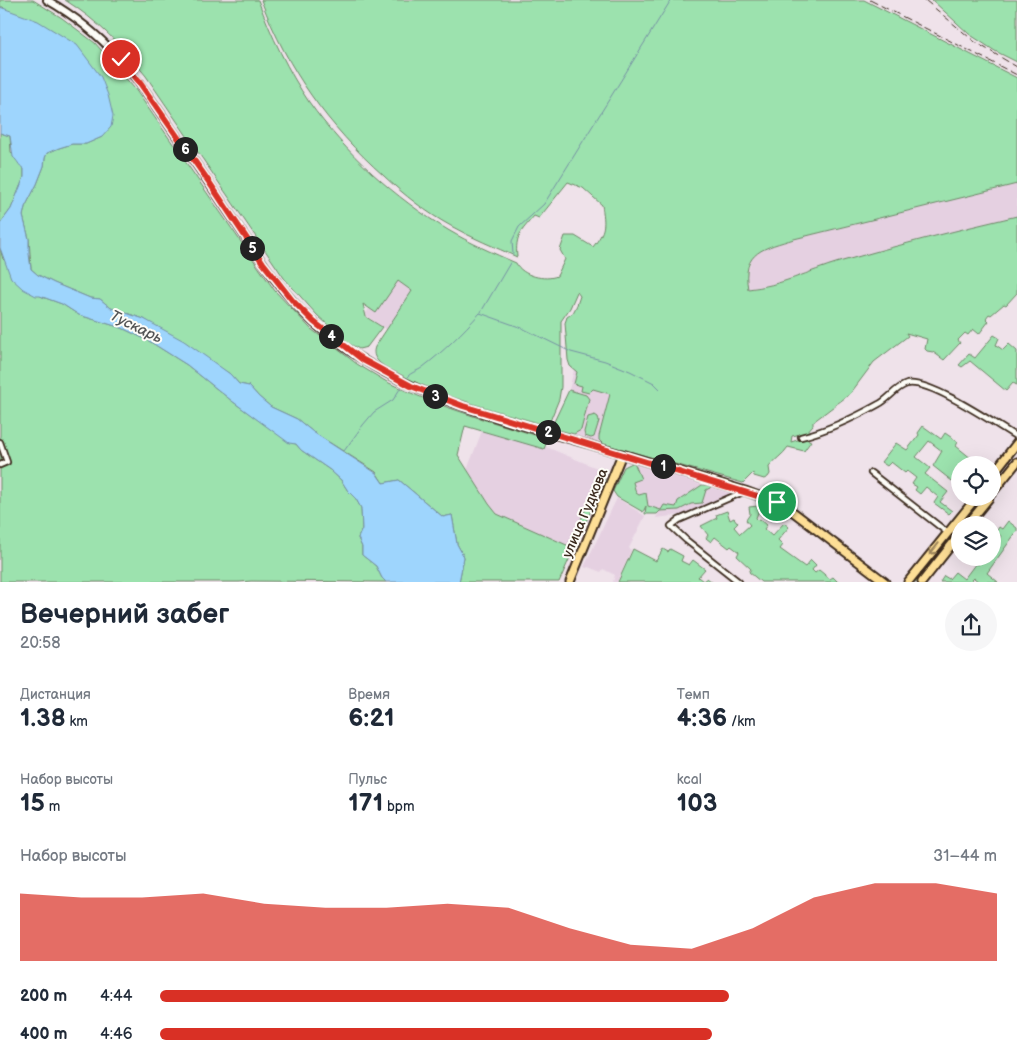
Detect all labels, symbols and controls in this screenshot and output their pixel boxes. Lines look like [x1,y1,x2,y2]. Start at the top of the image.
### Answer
pin [100,38,142,80]
icon: check [107,45,135,73]
pin: 6 [172,136,198,162]
text: 6 [181,141,190,158]
pin: 5 [240,236,264,260]
text: 5 [248,240,257,257]
water label: Тускарь [107,306,165,348]
pin: 4 [318,324,344,348]
text: 4 [327,328,336,345]
pin: 3 [422,384,448,408]
text: 3 [431,388,440,405]
pin: 2 [536,420,560,444]
text: 2 [544,424,553,441]
pin: 1 [650,454,676,478]
map controls [951,456,1001,566]
button: locate [951,456,1001,506]
text: 1 [661,458,666,475]
street label: улица Гудкова [559,465,612,560]
pin [756,481,798,523]
icon: arrive [763,488,791,516]
button: layers [951,516,1001,566]
one-way arrow [929,543,940,556]
text: Вечерний забег [20,598,229,631]
button: share [945,599,997,651]
text: 20:58 [20,634,61,653]
text: Дистанция [20,686,91,703]
text: Время [348,686,390,703]
text: Темп [677,686,710,703]
text: 1.38 [20,703,66,734]
text: 6:21 [348,703,394,734]
text: 4:36 [677,703,727,734]
text: km [66,713,88,730]
text: /km [727,713,756,730]
text: Набор высоты [20,771,113,788]
text: Пульс [348,771,387,788]
text: kcal [677,771,702,788]
text: 15 [20,788,45,819]
text: 171 [348,788,383,819]
text: 103 [677,788,717,819]
text: m [45,798,60,815]
text: bpm [383,798,415,815]
text: Набор высоты [20,847,127,866]
text: 31–44 m [933,847,997,866]
text: 200 m [20,987,67,1006]
text: 4:44 [100,987,133,1006]
text: 400 m [20,1025,67,1044]
text: 4:46 [100,1025,133,1044]

